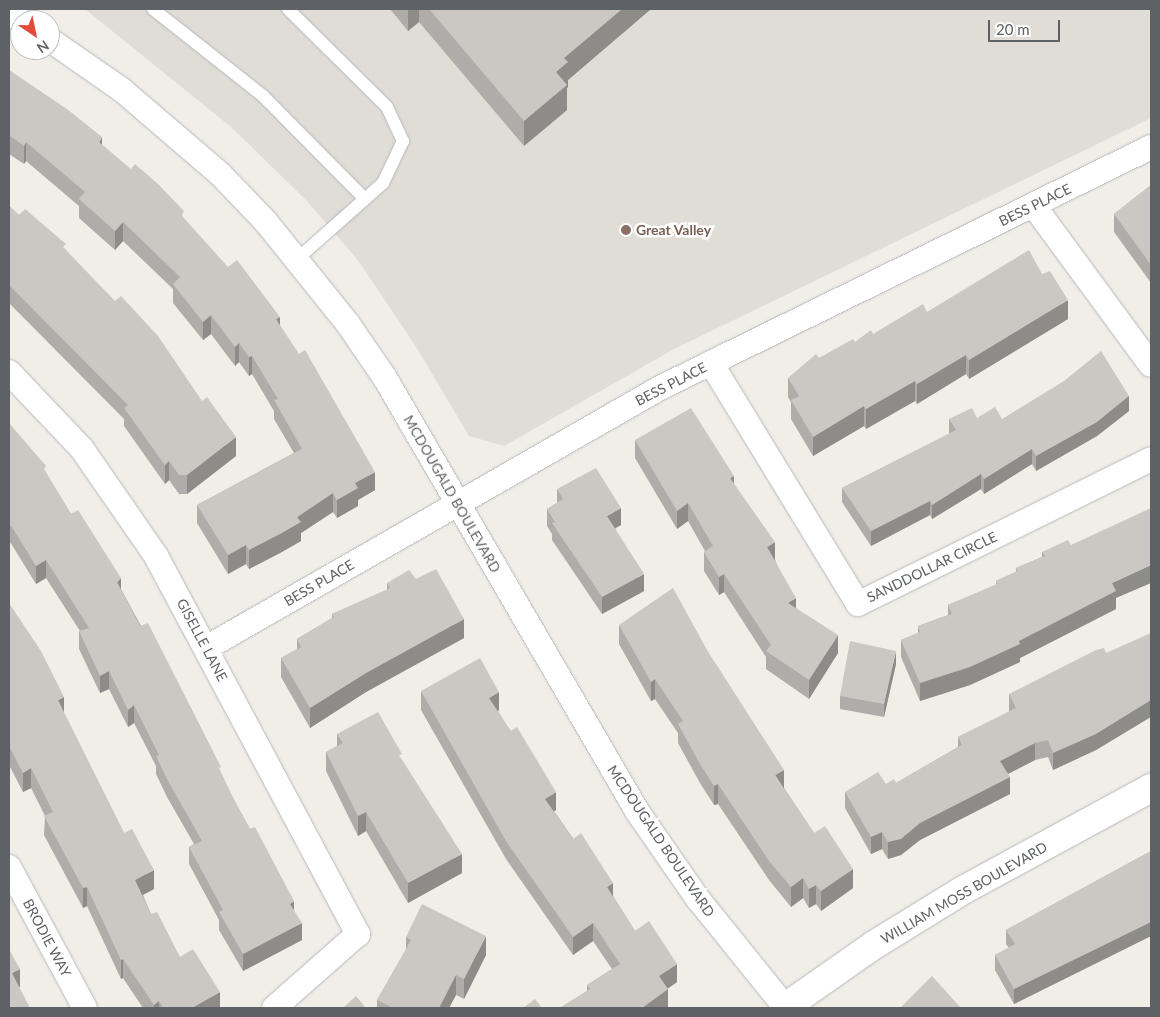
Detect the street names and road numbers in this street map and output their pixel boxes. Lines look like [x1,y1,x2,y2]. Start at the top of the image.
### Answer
street label: BESS PLACE [996,180,1074,230]
street label: BESS PLACE [632,359,710,409]
street label: MCDOUGALD BOULEVARD [400,412,504,576]
street label: SANDDOLLAR CIRCLE [864,528,1000,606]
street label: BESS PLACE [281,556,357,610]
street label: GISELLE LANE [173,596,231,684]
street label: MCDOUGALD BOULEVARD [604,762,718,920]
street label: WILLIAM MOSS BOULEVARD [878,838,1050,948]
street label: BRODIE WAY [19,896,75,980]

